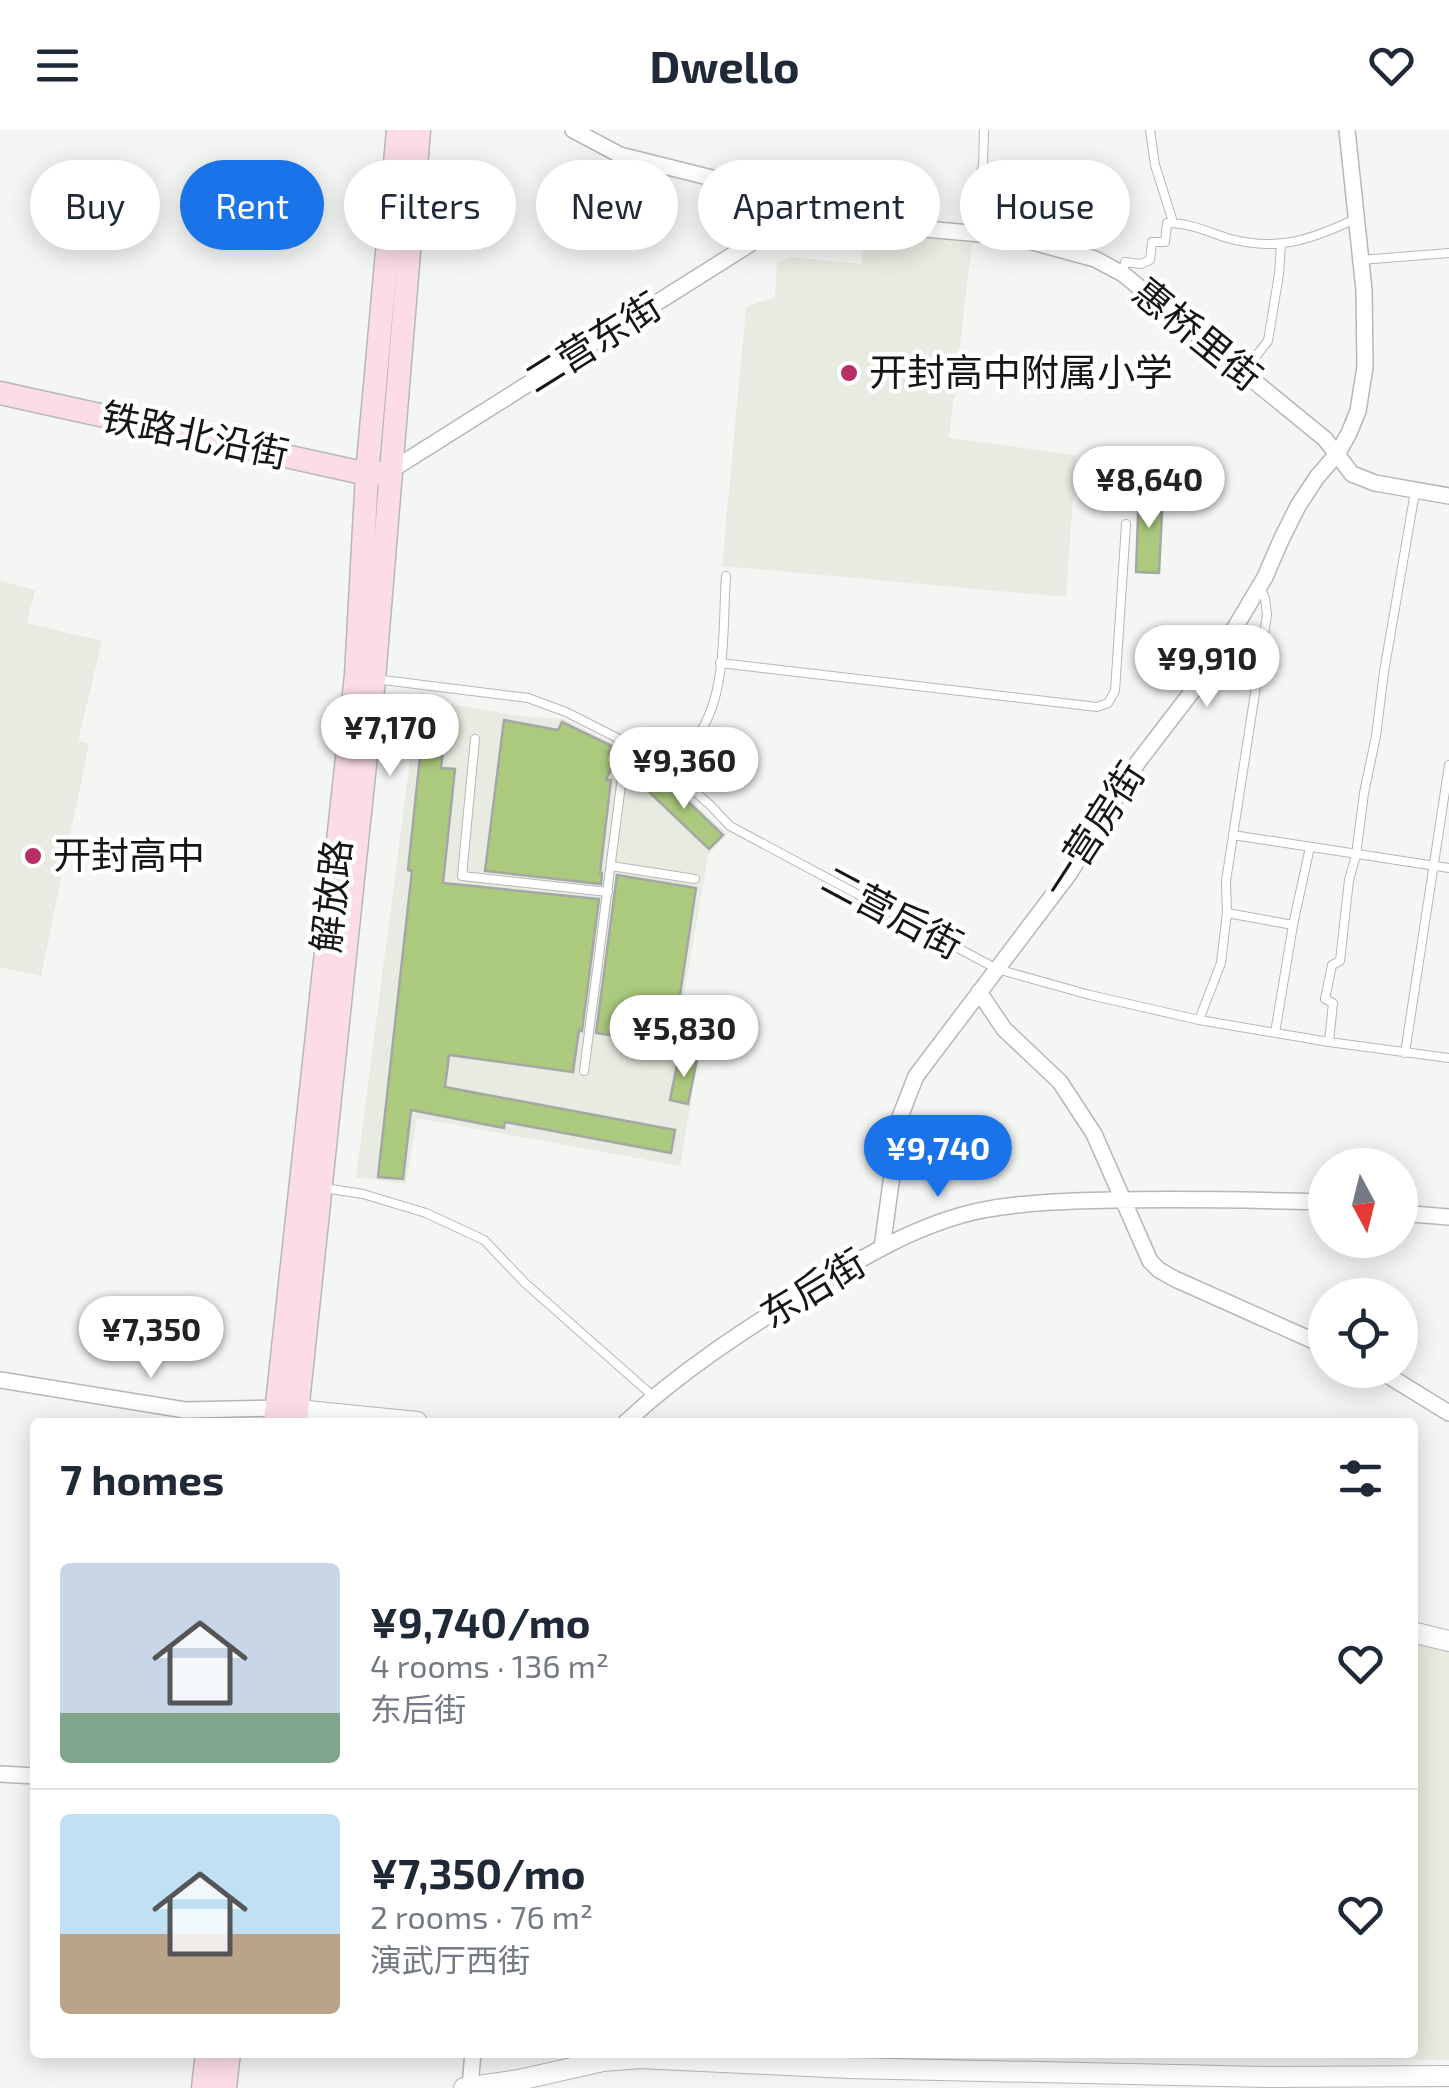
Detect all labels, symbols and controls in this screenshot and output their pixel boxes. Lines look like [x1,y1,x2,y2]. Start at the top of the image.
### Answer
icon: menu [30,38,85,93]
text: Dwello [649,38,800,92]
icon: heart [1364,38,1419,93]
chip: Buy [30,160,160,250]
chip: Rent [180,160,324,250]
chip: Filters [344,160,516,250]
chip: New [536,160,678,250]
chip: Apartment [698,160,940,250]
chip: House [960,160,1130,250]
street label: 惠桥里街 [1125,268,1272,399]
street label: 二营东街 [515,282,669,401]
place label: 开封高中附属小学 [869,348,1173,394]
marker: 开封高中附属小学 [838,362,860,384]
street label: 铁路北沿街 [98,392,293,476]
pin: ¥8,640 [1068,446,1230,531]
text: ¥8,640 [1095,459,1203,497]
pin: ¥9,910 [1126,625,1288,710]
text: ¥9,910 [1157,638,1257,676]
pin: ¥7,170 [309,694,471,779]
text: ¥7,170 [343,707,437,745]
pin: ¥9,360 [603,727,765,812]
text: ¥9,360 [631,740,737,778]
street label: 一营房街 [1032,753,1153,905]
place label: 开封高中 [53,831,205,877]
street label: 解放路 [301,837,359,955]
marker: 开封高中 [22,845,44,867]
street label: 二营后街 [815,855,971,967]
pin: ¥5,830 [603,995,765,1080]
text: ¥5,830 [632,1008,736,1046]
pin: ¥9,740 [857,1115,1019,1200]
text: ¥9,740 [886,1128,990,1166]
north arrow [1308,1148,1418,1258]
map controls [1308,1148,1418,1388]
street label: 东后街 [751,1238,873,1336]
button: locate [1308,1278,1418,1388]
pin: ¥7,350 [70,1296,232,1381]
text: ¥7,350 [101,1309,201,1347]
icon: filters [1333,1451,1388,1506]
text: 7 homes [60,1453,224,1503]
text: ¥9,740/mo [370,1596,591,1646]
icon: home [140,1603,260,1723]
icon: heart [1333,1636,1388,1691]
text: 4 rooms · 136 m² [370,1646,609,1684]
text: 东后街 [370,1689,466,1727]
text: ¥7,350/mo [370,1847,586,1897]
icon: home [140,1854,260,1974]
icon: heart [1333,1887,1388,1942]
text: 2 rooms · 76 m² [370,1897,593,1935]
text: 演武厅西街 [370,1940,530,1978]

